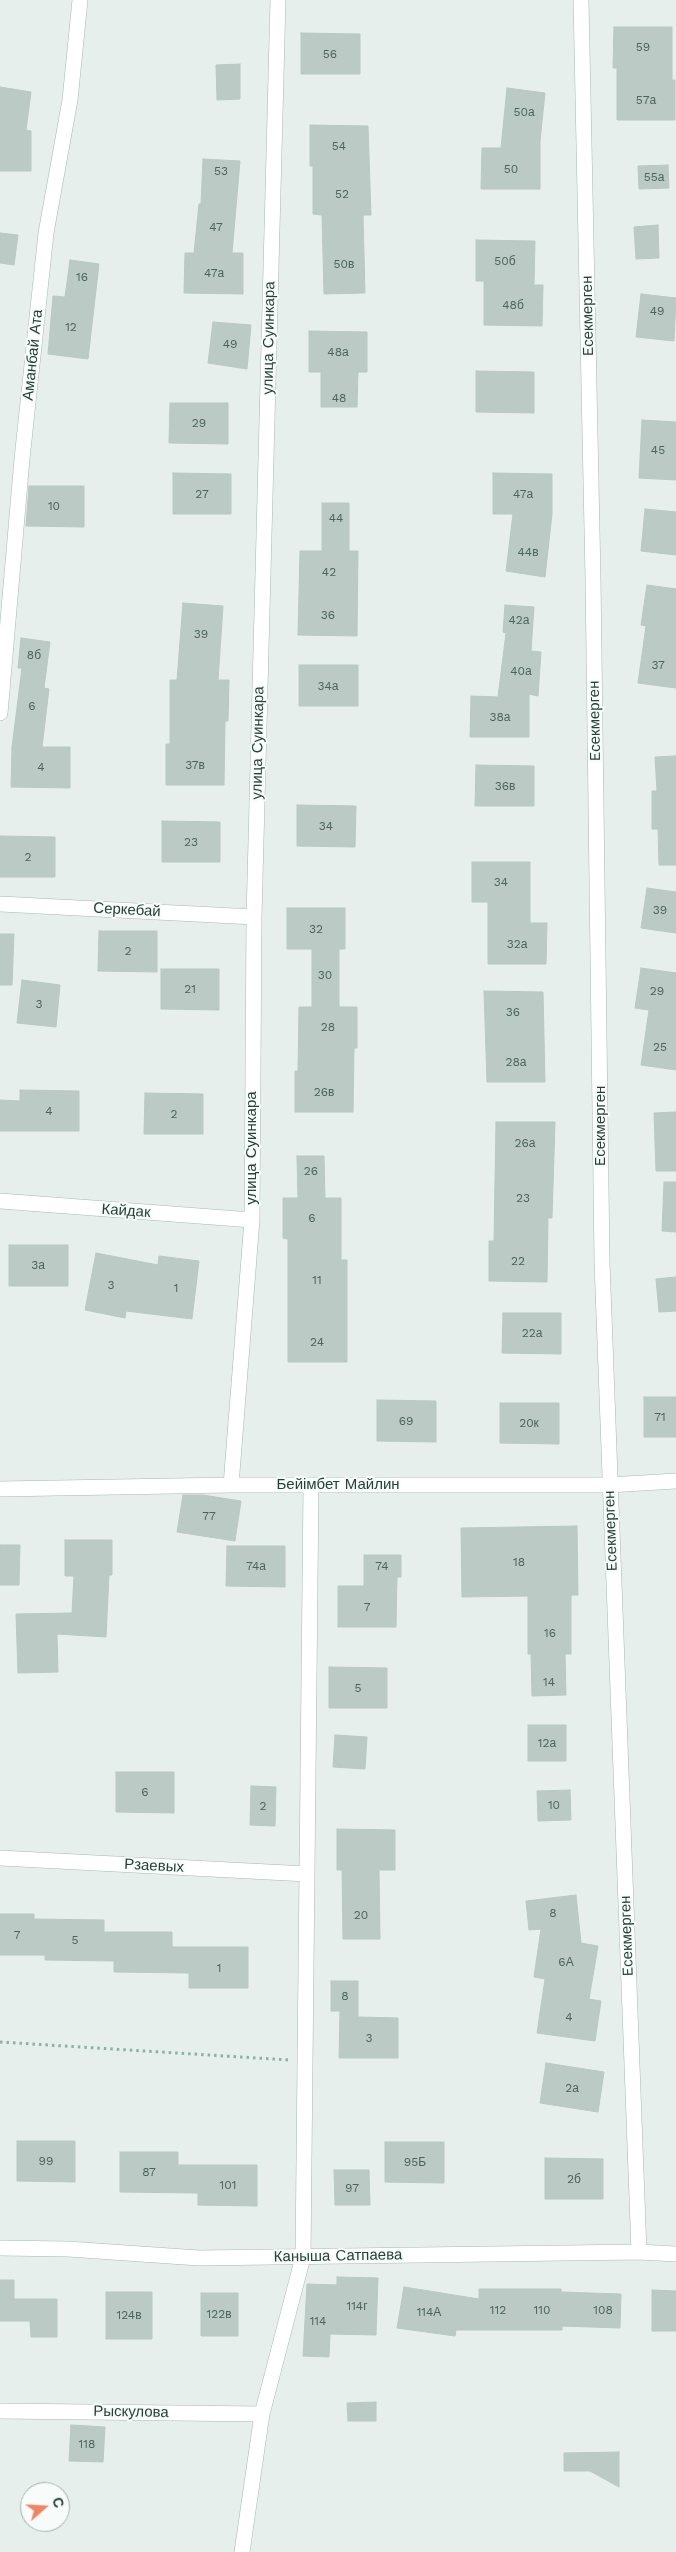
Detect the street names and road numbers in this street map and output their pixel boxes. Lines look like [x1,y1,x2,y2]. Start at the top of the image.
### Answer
street label: Eсекмерген [578,275,598,357]
street label: улица Суинкара [259,281,279,395]
street label: Аманбай Ата [19,308,47,402]
street label: Eсекмерген [585,680,605,762]
street label: улица Суинкара [248,686,268,800]
street label: Серкебай [93,899,161,921]
street label: Eсекмерген [592,1086,610,1166]
street label: улица Суинкара [243,1091,261,1205]
street label: Кайдак [101,1200,151,1222]
street label: Бейімбет Майлин [276,1476,400,1494]
street label: Eсекмерген [601,1490,621,1572]
street label: Рзаевых [124,1855,184,1877]
street label: Eсекмерген [617,1895,637,1977]
street label: Каныша Сатпаева [274,2246,402,2266]
street label: Рыскулова [93,2402,169,2422]

